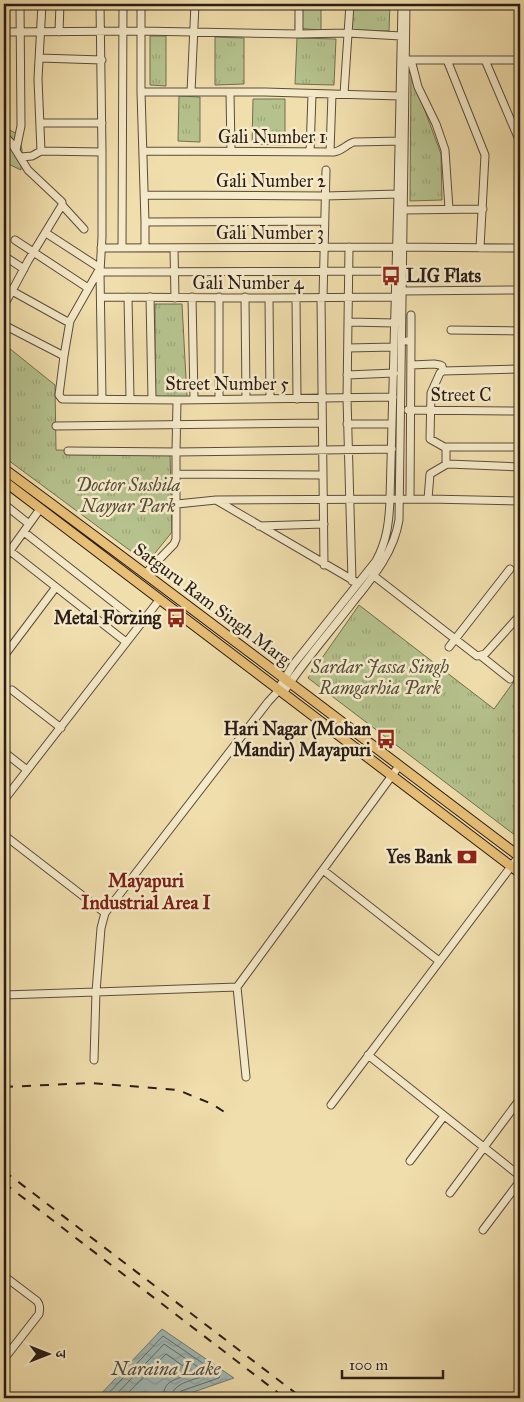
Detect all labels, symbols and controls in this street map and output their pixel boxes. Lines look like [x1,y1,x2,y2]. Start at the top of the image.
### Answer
street label: Gali Number 1 [218,126,326,148]
street label: Gali Number 2 [216,170,326,192]
street label: Gali Number 3 [216,222,324,244]
bus stop icon: LIG Flats [380,265,402,287]
place label: LIG Flats [406,265,481,287]
street label: Gali Number 4 [193,272,304,294]
street label: Street Number 5 [165,373,289,395]
street label: Street C [431,384,491,406]
park label: Doctor Sushila Nayyar Park [76,474,181,517]
street label: Satguru Ram Singh Marg [129,538,295,671]
place label: Metal Forzing [54,607,162,630]
bus stop icon: Metal Forzing [165,607,187,629]
park label: Sardar Jassa Singh Ramgarhia Park [310,656,449,699]
place label: Hari Nagar (Mohan Mandir) Mayapuri [223,718,372,762]
bus stop icon: Hari Nagar (Mohan Mandir) Mayapuri [375,728,397,750]
place label: Yes Bank [385,846,453,868]
bank icon: Yes Bank [456,846,478,868]
district label: Mayapuri Industrial Area I [81,869,211,914]
north arrow [22,1330,72,1380]
scale bar [342,1347,443,1379]
text: उ [52,1349,69,1358]
text: 100 m [349,1356,389,1374]
water label: Naraina Lake [110,1357,222,1380]

